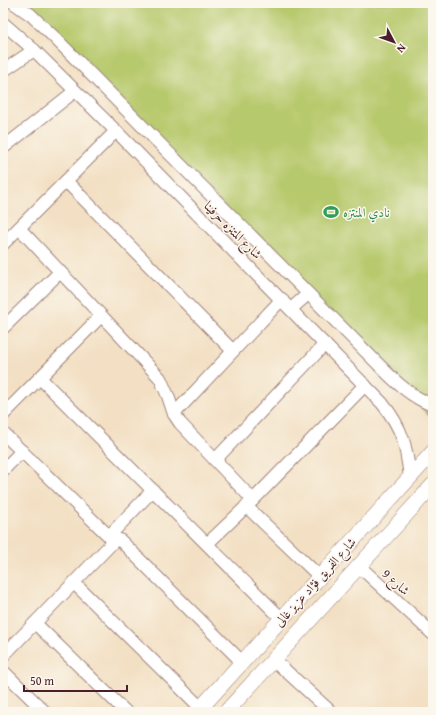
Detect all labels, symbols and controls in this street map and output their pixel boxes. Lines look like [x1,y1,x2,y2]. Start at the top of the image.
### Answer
north arrow [374,22,414,62]
text: N [393,41,410,57]
street label: شارع المتنزه حرفينا [198,197,266,265]
sports icon: نادي المنتزه [322,203,340,221]
place label: نادي المنتزه [343,203,390,223]
street label: شارع الفريق فؤاد عزيز غالى [270,533,362,632]
street label: شارع 9 [377,564,414,601]
scale bar [24,667,127,693]
text: 50 m [30,672,54,689]

